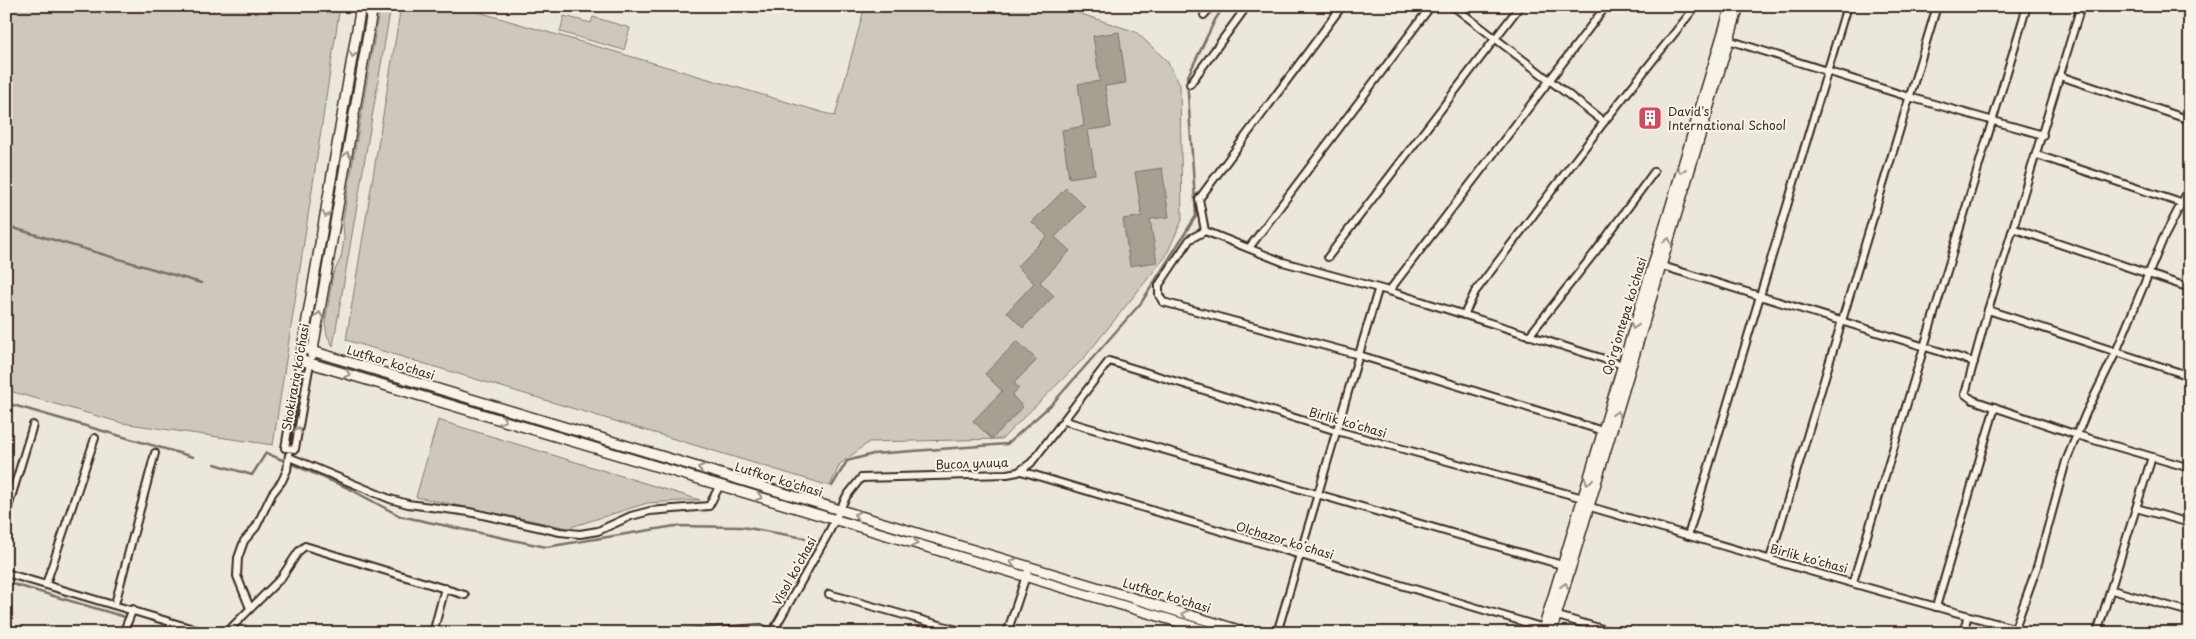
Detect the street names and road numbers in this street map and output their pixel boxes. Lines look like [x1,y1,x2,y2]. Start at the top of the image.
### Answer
street label: Qoʻrgʻontepa koʻchasi [1597,255,1651,377]
street label: Shokirariq ko'chasi [277,322,313,432]
street label: Lutfkor ko'chasi [345,340,437,384]
street label: Birlik koʻchasi [1307,402,1389,442]
street label: Висол улица [935,453,1009,473]
street label: Lutfkor ko'chasi [733,457,825,501]
street label: Olchazor koʻchasi [1234,517,1336,563]
street label: Visol koʻchasi [768,533,820,609]
street label: Birlik koʻchasi [1768,539,1850,577]
street label: Lutfkor ko'chasi [1121,573,1213,617]

